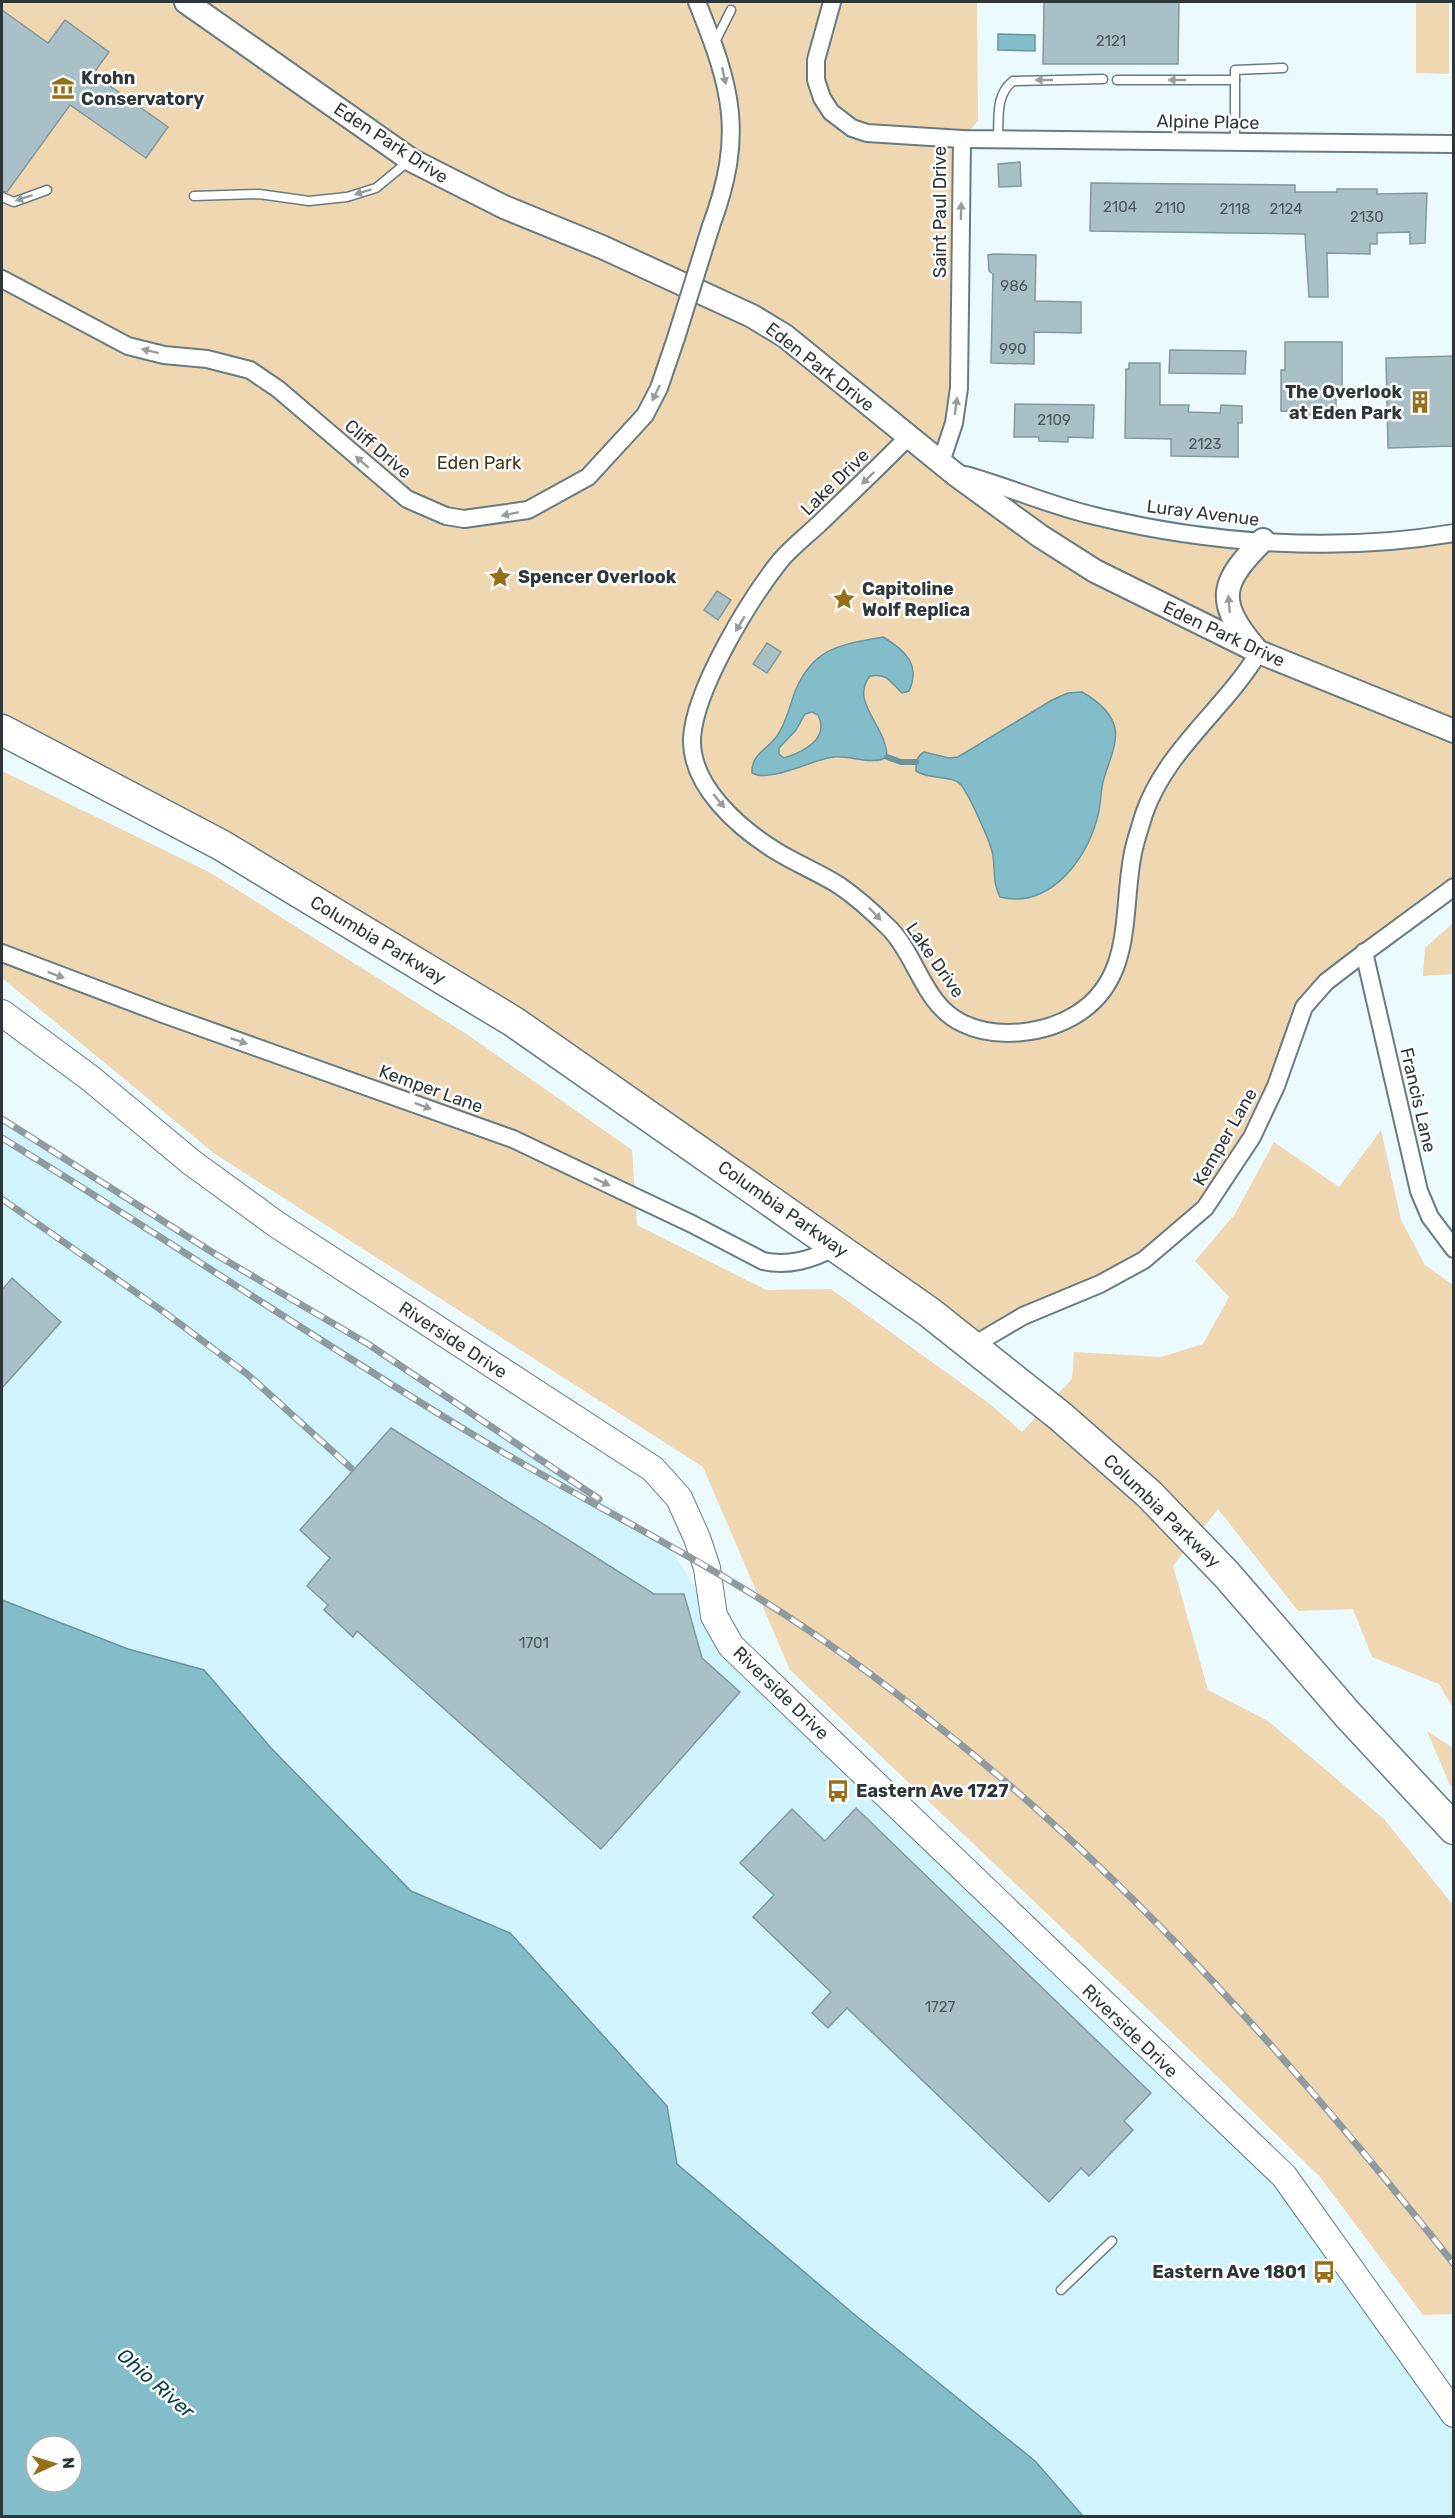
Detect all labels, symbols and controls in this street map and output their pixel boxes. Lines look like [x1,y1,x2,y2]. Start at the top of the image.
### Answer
house number: 2121 [1096,32,1126,50]
place label: Krohn Conservatory [81,67,204,110]
one-way arrow [720,67,729,86]
museum icon: Krohn Conservatory [50,75,76,101]
one-way arrow [1035,75,1054,85]
one-way arrow [1167,75,1186,85]
street label: Eden Park Drive [330,98,452,188]
street label: Alpine Place [1156,110,1260,134]
street label: Saint Paul Drive [929,146,951,278]
one-way arrow [354,188,372,197]
one-way arrow [15,194,33,203]
house number: 2104 [1103,198,1137,216]
house number: 2110 [1154,199,1186,217]
house number: 2118 [1219,200,1251,218]
house number: 2124 [1269,200,1303,218]
one-way arrow [956,201,966,220]
house number: 2130 [1350,208,1384,226]
house number: 986 [1000,277,1028,295]
street label: Eden Park Drive [761,318,879,416]
house number: 990 [999,340,1027,358]
one-way arrow [140,346,159,356]
place label: The Overlook at Eden Park [1285,381,1402,424]
one-way arrow [651,385,660,402]
building icon: The Overlook at Eden Park [1407,389,1433,415]
one-way arrow [952,396,961,415]
house number: 2109 [1037,411,1071,429]
street label: Cliff Drive [340,415,416,483]
house number: 2123 [1188,435,1222,453]
street label: Lake Drive [796,444,874,520]
park label: Eden Park [437,452,522,474]
one-way arrow [354,455,370,468]
one-way arrow [861,470,875,484]
street label: Luray Avenue [1145,495,1261,531]
one-way arrow [501,510,520,519]
place icon: Spencer Overlook [487,564,513,590]
place label: Spencer Overlook [518,566,677,588]
place label: Capitoline Wolf Replica [862,578,970,621]
place icon: Capitoline Wolf Replica [831,586,857,612]
one-way arrow [1224,594,1234,613]
street label: Eden Park Drive [1160,596,1288,672]
one-way arrow [735,616,746,632]
one-way arrow [712,793,724,808]
street label: Columbia Parkway [306,891,450,989]
one-way arrow [868,907,882,921]
street label: Lake Drive [901,918,969,1002]
one-way arrow [47,970,65,980]
one-way arrow [230,1037,248,1047]
street label: Francis Lane [1395,1046,1441,1154]
street label: Kemper Lane [376,1060,486,1118]
street label: Kemper Lane [1188,1084,1262,1190]
one-way arrow [414,1102,432,1111]
street label: Columbia Parkway [714,1156,853,1262]
one-way arrow [594,1177,611,1186]
street label: Riverside Drive [395,1297,511,1383]
street label: Columbia Parkway [1099,1450,1225,1573]
house number: 1701 [519,1634,549,1652]
street label: Riverside Drive [728,1642,834,1744]
bus stop icon: Eastern Ave 1727 [825,1778,851,1804]
place label: Eastern Ave 1727 [856,1780,1009,1802]
street label: Riverside Drive [1077,1980,1183,2082]
house number: 1727 [925,1998,956,2016]
bus stop icon: Eastern Ave 1801 [1311,2259,1337,2285]
place label: Eastern Ave 1801 [1152,2261,1306,2283]
water label: Ohio River [112,2343,201,2424]
north arrow [24,2434,84,2494]
text: N [59,2457,78,2469]

